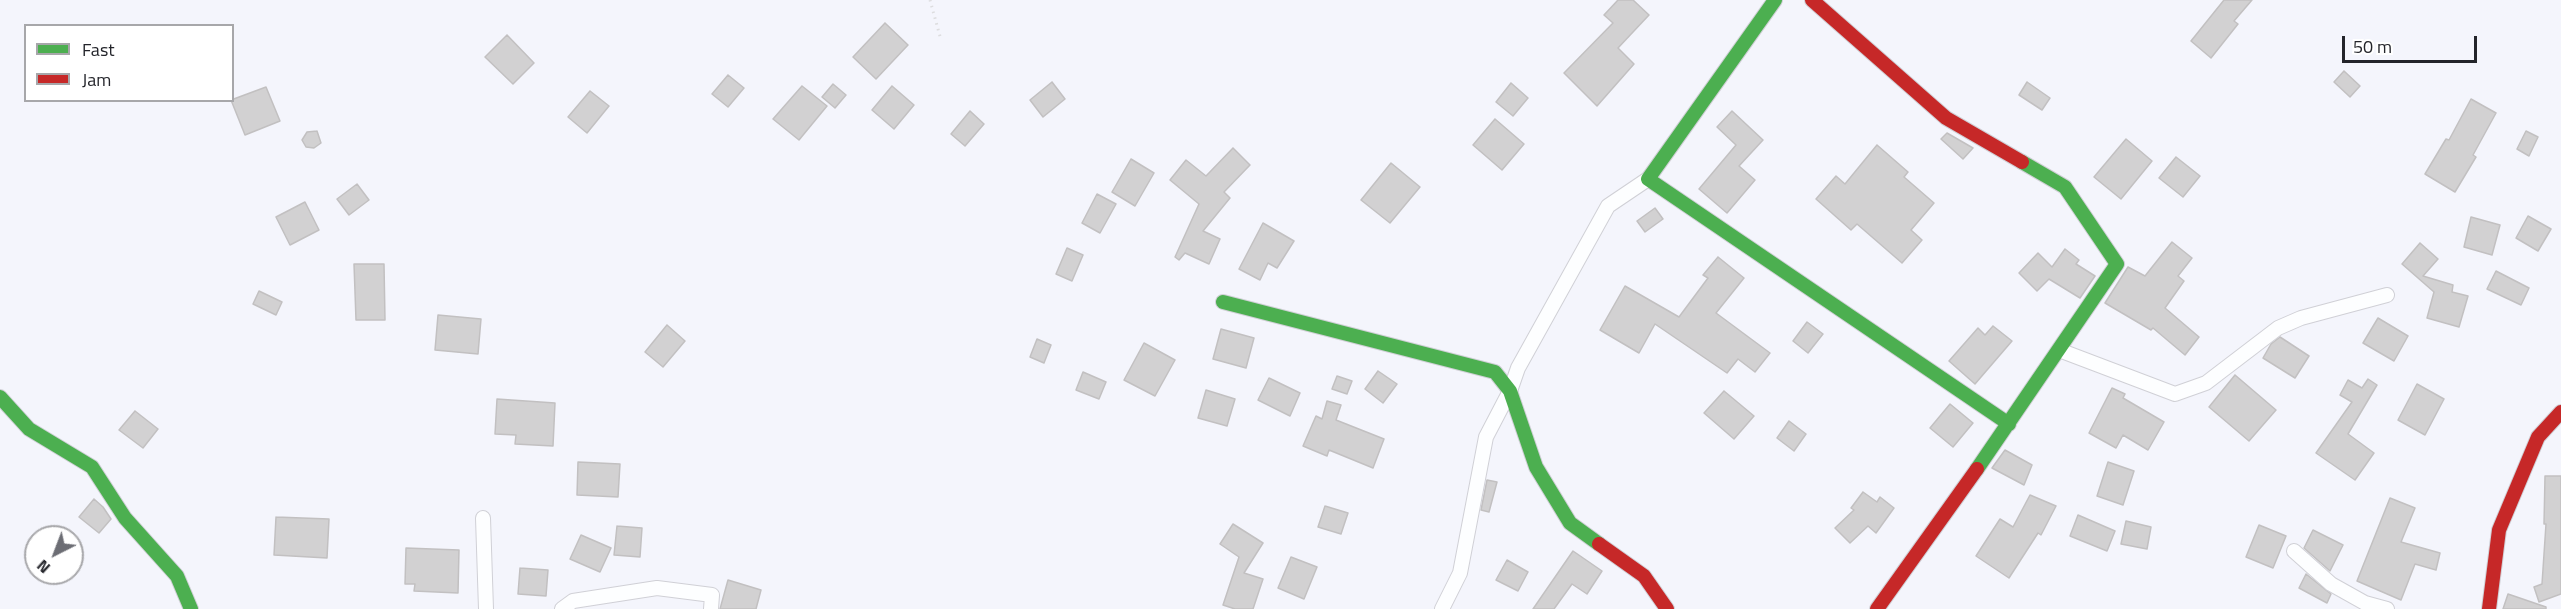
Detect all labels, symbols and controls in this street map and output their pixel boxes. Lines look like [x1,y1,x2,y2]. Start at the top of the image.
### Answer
legend [24,24,234,102]
scale bar [2345,24,2480,62]
text: 50 m [2353,33,2392,60]
text: Fast [82,36,115,63]
text: Jam [82,66,111,93]
north arrow [24,525,84,585]
text: N [31,554,55,580]

